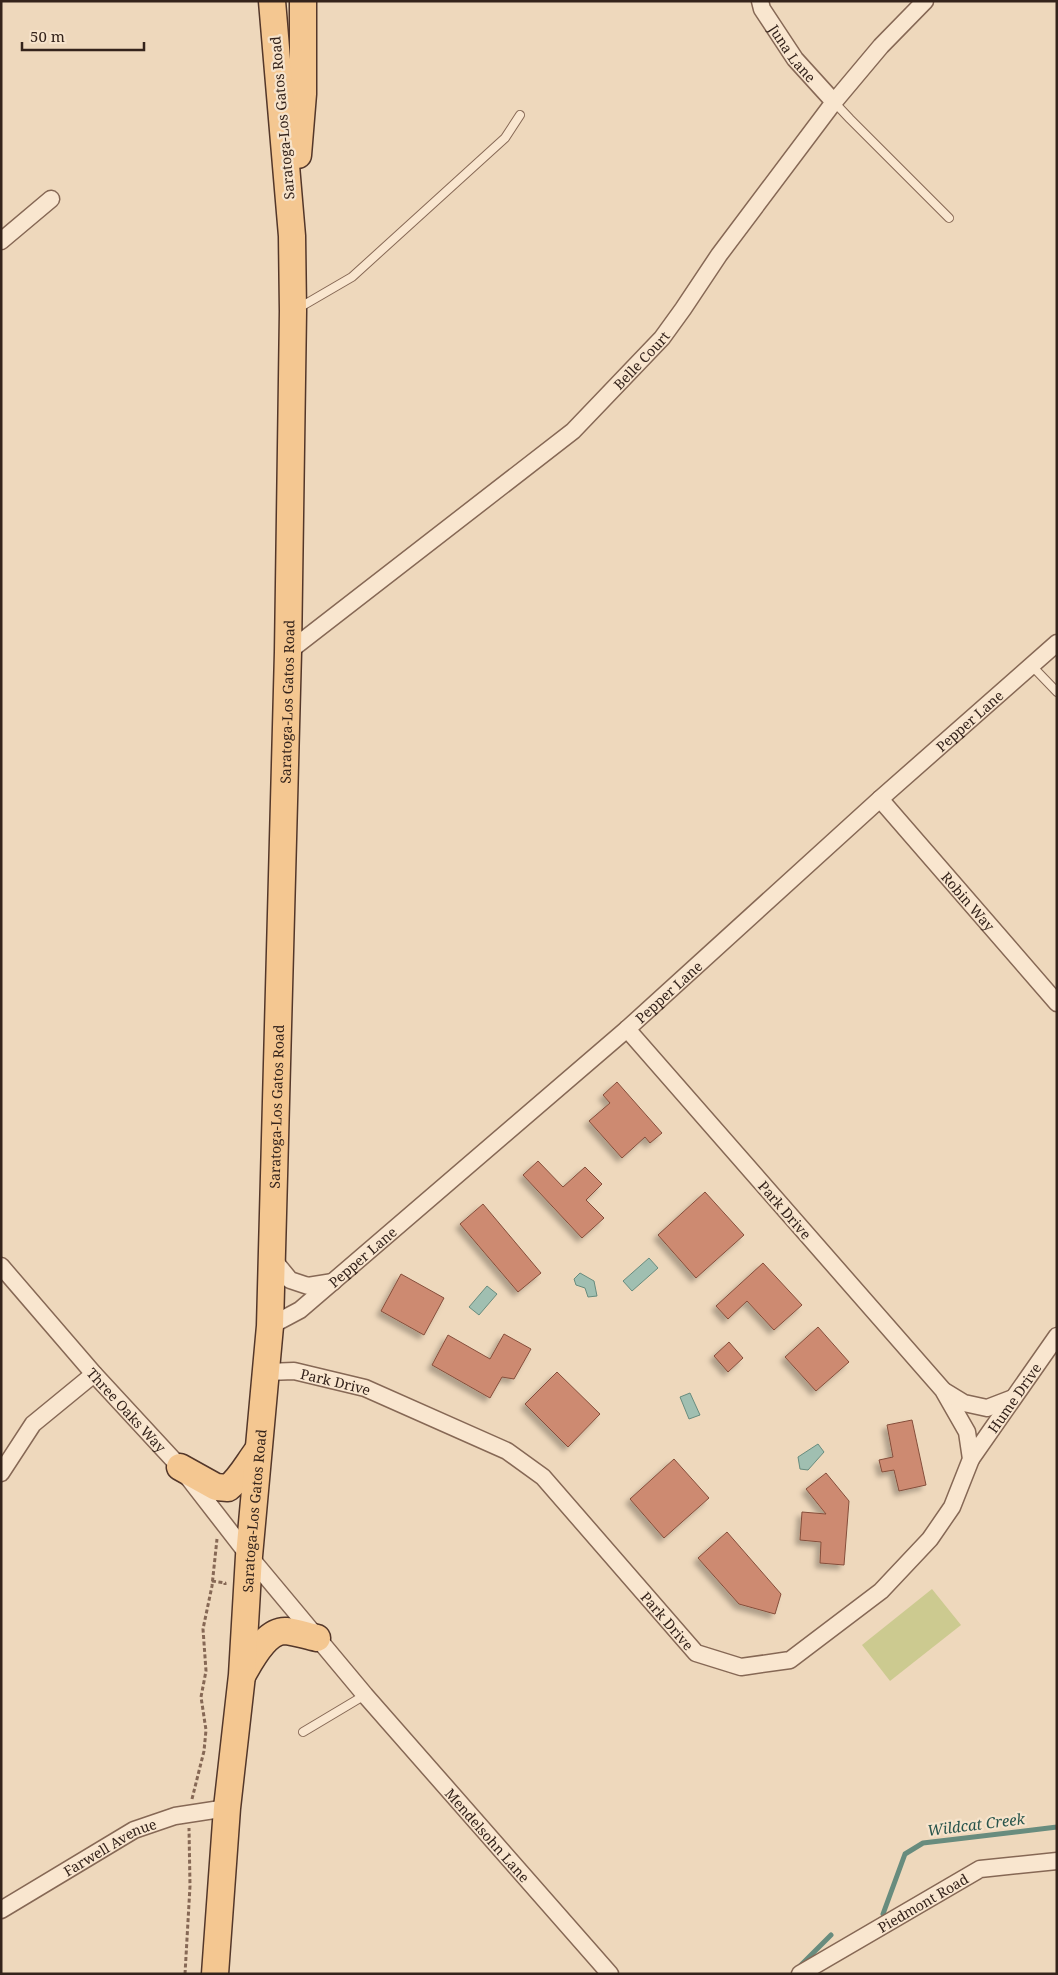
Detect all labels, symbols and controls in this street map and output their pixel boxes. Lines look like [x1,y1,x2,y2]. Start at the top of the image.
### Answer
scale bar [22,20,145,52]
street label: Juna Lane [765,20,821,86]
text: 50 m [30,26,65,46]
street label: Saratoga-Los Gatos Road [265,35,299,200]
street label: Belle Court [609,327,674,393]
street label: Saratoga-Los Gatos Road [275,619,298,784]
street label: Pepper Lane [931,685,1007,755]
street label: Robin Way [938,867,999,935]
street label: Pepper Lane [631,956,706,1027]
street label: Saratoga-Los Gatos Road [264,1024,288,1189]
street label: Park Drive [754,1177,816,1243]
street label: Pepper Lane [324,1222,400,1291]
street label: Hume Drive [983,1359,1045,1436]
street label: Three Oaks Way [83,1363,171,1456]
street label: Park Drive [299,1363,374,1399]
street label: Saratoga-Los Gatos Road [237,1428,270,1593]
street label: Park Drive [637,1587,698,1654]
street label: Mendelsohn Lane [441,1784,534,1886]
water label: Wildcat Creek [926,1808,1026,1840]
street label: Farwell Avenue [59,1814,159,1880]
street label: Piedmont Road [874,1868,972,1936]

